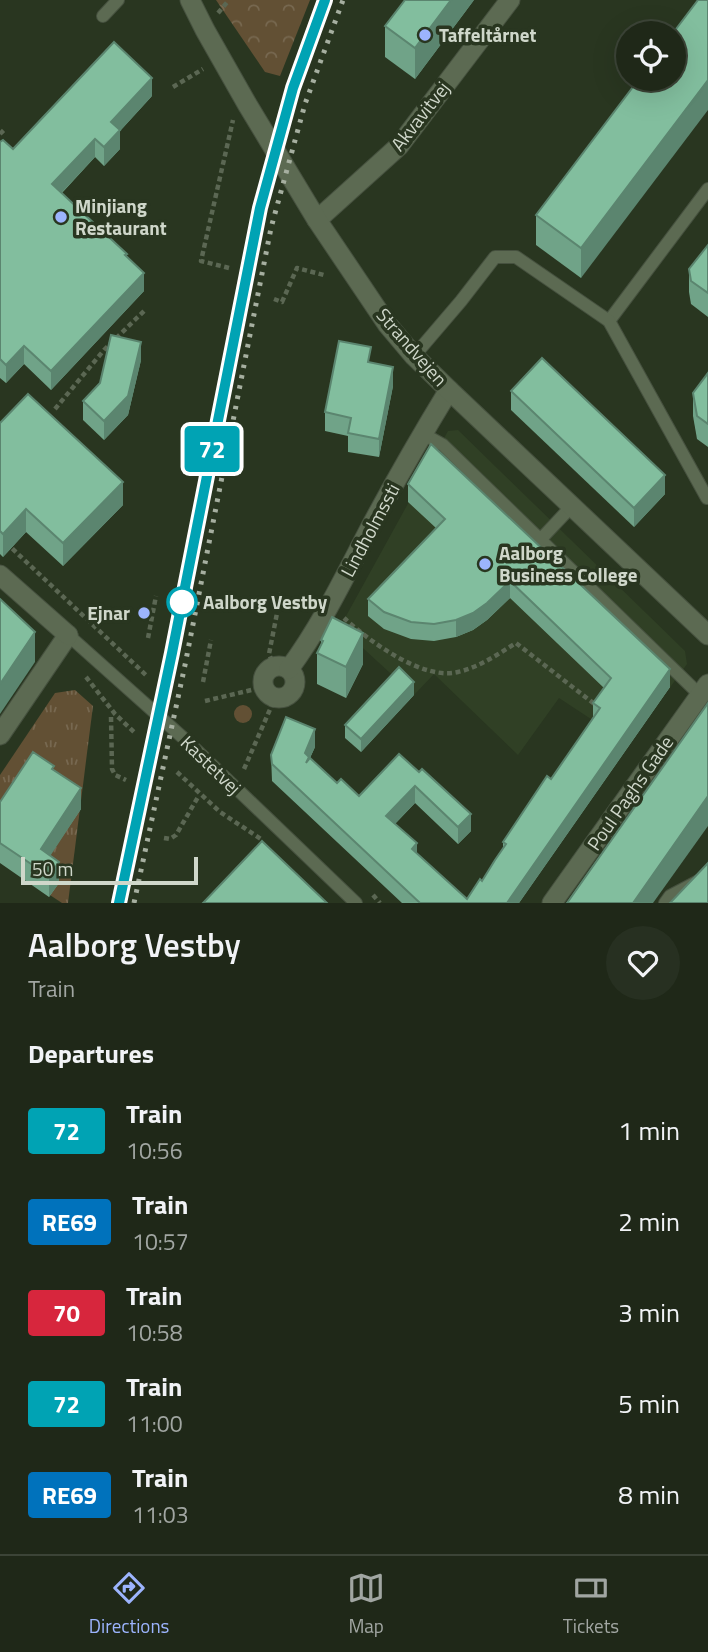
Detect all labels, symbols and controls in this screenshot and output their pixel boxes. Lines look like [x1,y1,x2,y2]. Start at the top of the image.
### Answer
place label: Taffeltårnet [439,20,537,49]
map controls [616,21,686,91]
button: locate [616,21,686,91]
marker: Taffeltårnet [417,27,433,43]
street label: Akvavitvej [383,75,456,157]
place label: Minjiang Restaurant [75,191,167,242]
marker: Minjiang Restaurant [53,209,69,225]
street label: Strandvejen [370,301,455,392]
line badge: 72 [180,426,244,472]
text: 72 [199,431,225,467]
street label: Lindholmssti [333,478,406,582]
place label: Aalborg Business College [499,538,638,589]
marker: Aalborg Business College [477,556,493,572]
marker: Aalborg Vestby [167,587,197,617]
place label: Aalborg Vestby [203,587,328,616]
place label: Ejnar [87,598,130,627]
marker: Ejnar [136,605,152,621]
street label: Kastetvej [174,728,248,801]
street label: Poul Paghs Gade [579,729,680,856]
scale bar [21,854,198,886]
text: 50 m [32,854,73,883]
text: Aalborg Vestby [28,920,241,970]
button: heart [606,926,680,1000]
text: Train [28,971,75,1006]
text: Departures [28,1034,154,1073]
text: Train [126,1094,182,1133]
text: 1 min [618,1111,680,1150]
text: 72 [53,1113,80,1149]
text: 10:56 [126,1133,183,1168]
text: Train [132,1185,188,1224]
text: 2 min [618,1202,680,1241]
text: RE69 [42,1204,97,1240]
text: 10:57 [132,1224,189,1259]
text: Train [126,1276,182,1315]
text: 3 min [618,1293,680,1332]
text: 70 [53,1295,80,1331]
text: 10:58 [126,1315,183,1350]
text: Train [126,1367,182,1406]
text: 5 min [618,1384,680,1423]
text: 72 [53,1386,80,1422]
text: 11:00 [126,1406,183,1441]
text: Train [132,1458,188,1497]
text: 8 min [618,1475,680,1514]
text: RE69 [42,1477,97,1513]
text: 11:03 [132,1497,189,1532]
tab: Directions [89,1569,169,1640]
tab: Map [347,1569,385,1640]
tab: Tickets [563,1569,619,1640]

